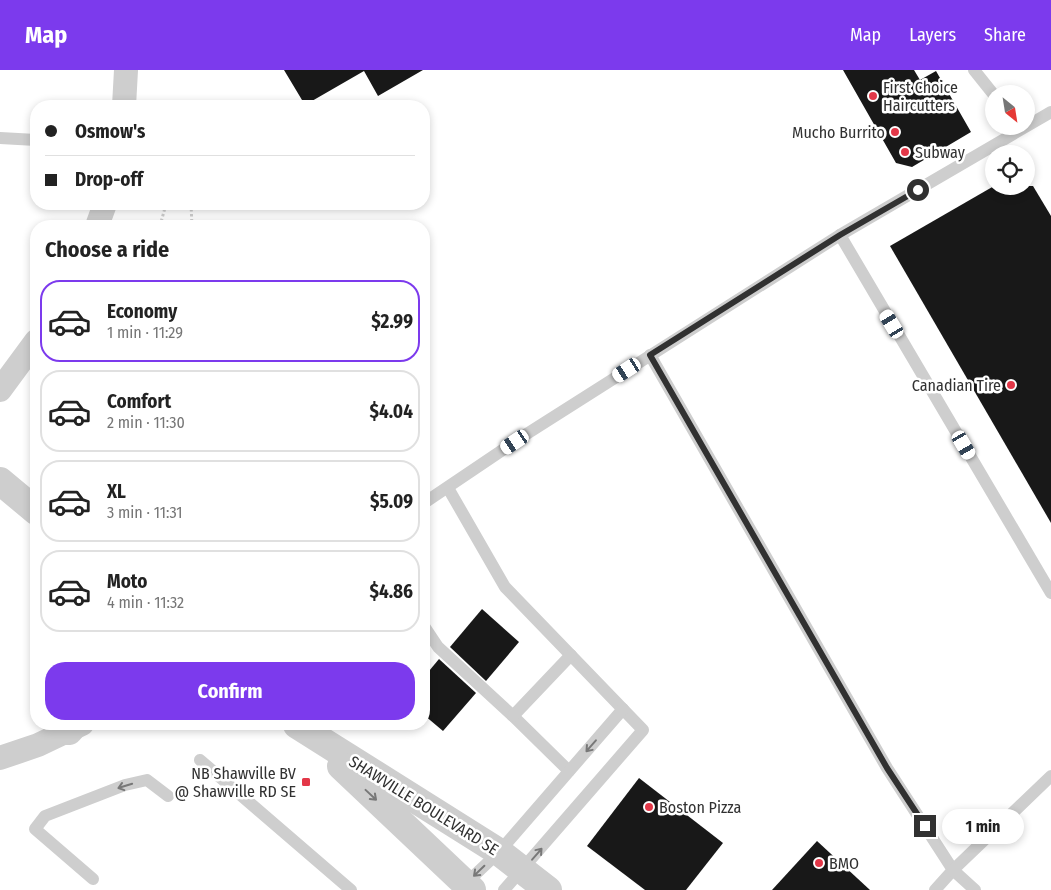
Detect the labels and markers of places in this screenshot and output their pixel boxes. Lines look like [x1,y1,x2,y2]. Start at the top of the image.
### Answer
place label: First Choice Haircutters [883,78,958,115]
marker: First Choice Haircutters [867,90,879,102]
place label: Mucho Burrito [792,123,885,142]
marker: Mucho Burrito [889,126,901,138]
place label: Subway [915,143,966,162]
marker: Subway [899,146,911,158]
place label: Canadian Tire [912,376,1001,395]
marker: Canadian Tire [1005,379,1017,391]
place label: NB Shawville BV @ Shawville RD SE [174,764,297,801]
marker: NB Shawville BV @ Shawville RD SE [300,776,312,788]
place label: Boston Pizza [659,798,741,817]
marker: Boston Pizza [643,801,655,813]
place label: BMO [829,854,859,873]
marker: BMO [813,857,825,869]

